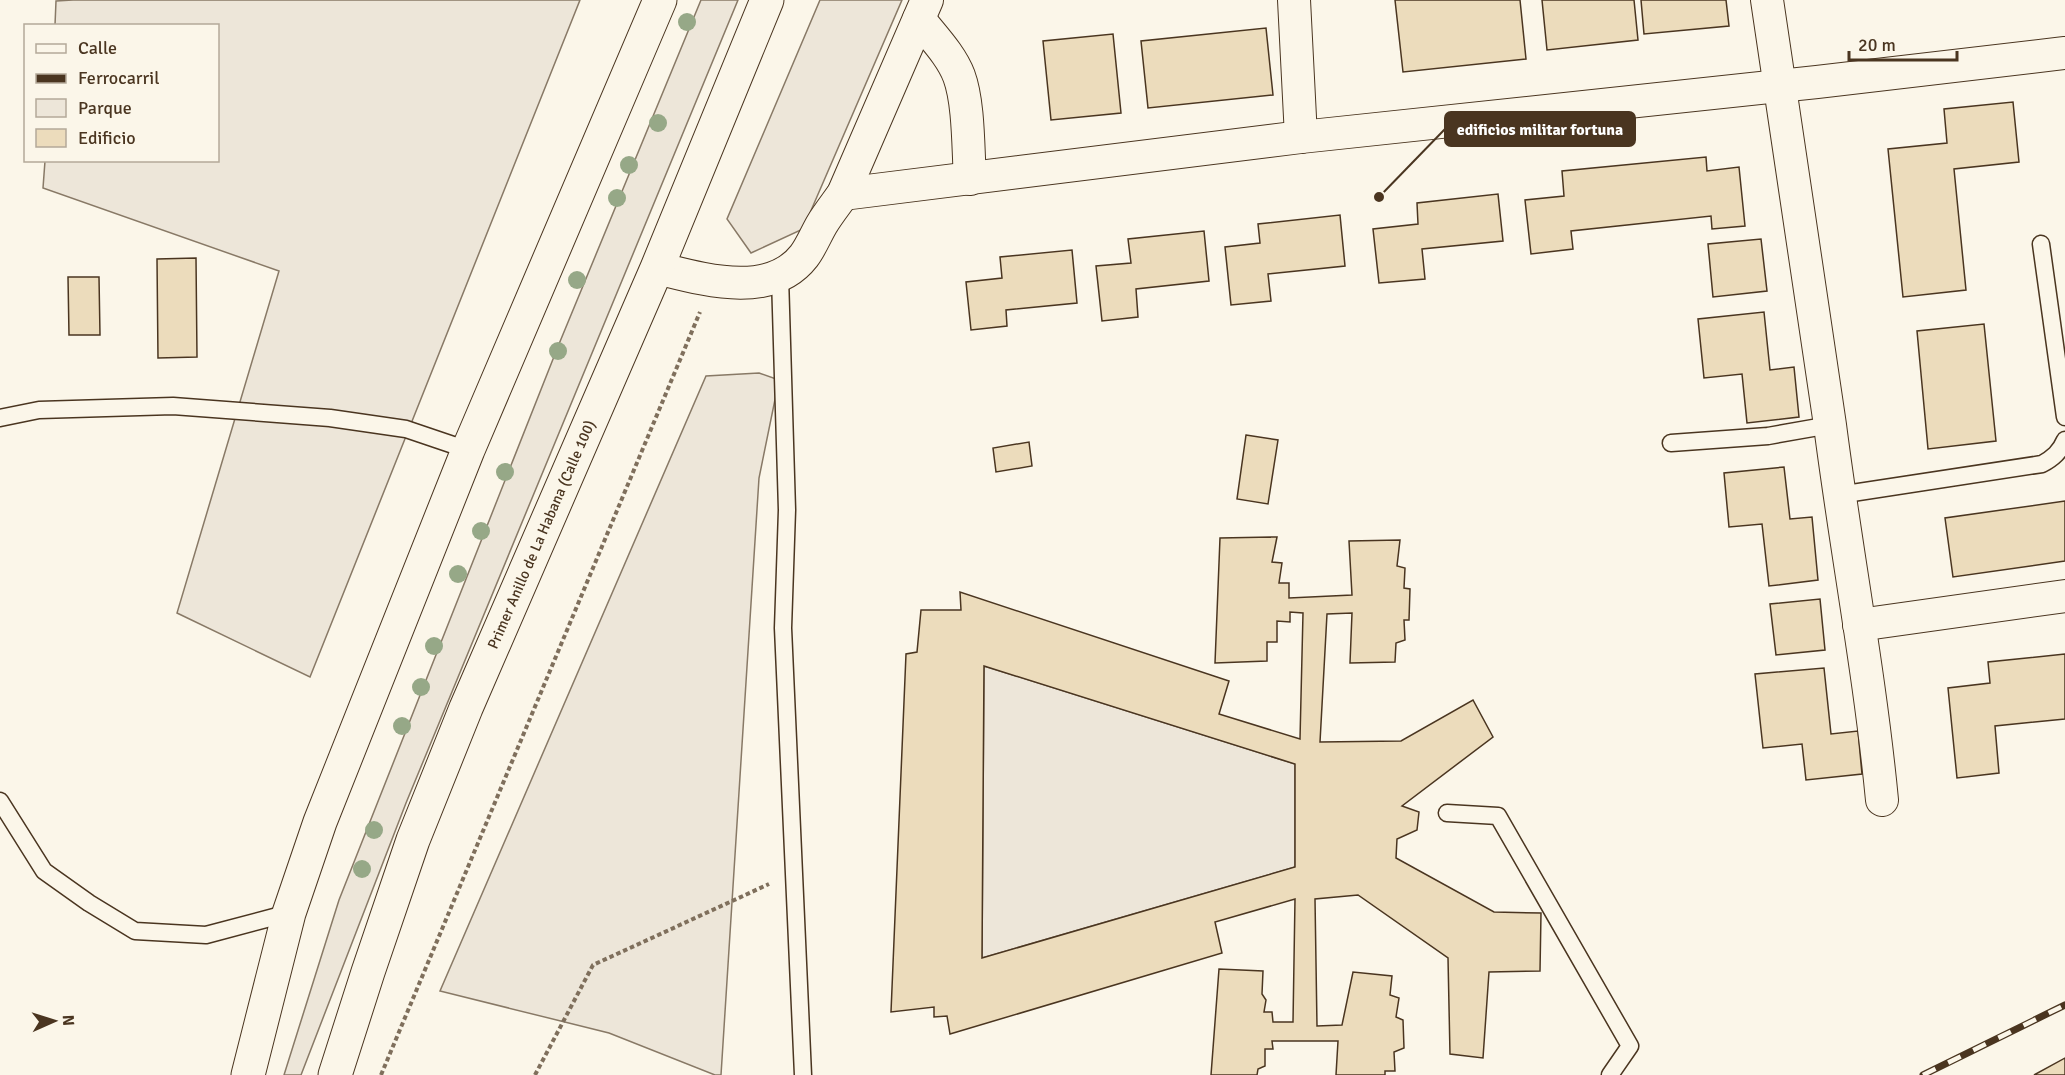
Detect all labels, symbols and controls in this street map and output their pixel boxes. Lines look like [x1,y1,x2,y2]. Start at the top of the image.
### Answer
legend [24,24,219,162]
scale bar [1849,24,1957,62]
text: 20 m [1858,34,1896,56]
text: Calle [78,37,117,59]
text: Ferrocarril [78,67,159,89]
text: Parque [78,97,132,119]
callout: edificios militar fortuna [1445,112,1635,146]
text: edificios militar fortuna [1457,120,1623,140]
text: Edificio [78,127,136,149]
street label: Primer Anillo de La Habana (Calle 100) [484,417,599,652]
north arrow [24,991,84,1051]
text: N [58,1014,78,1026]

